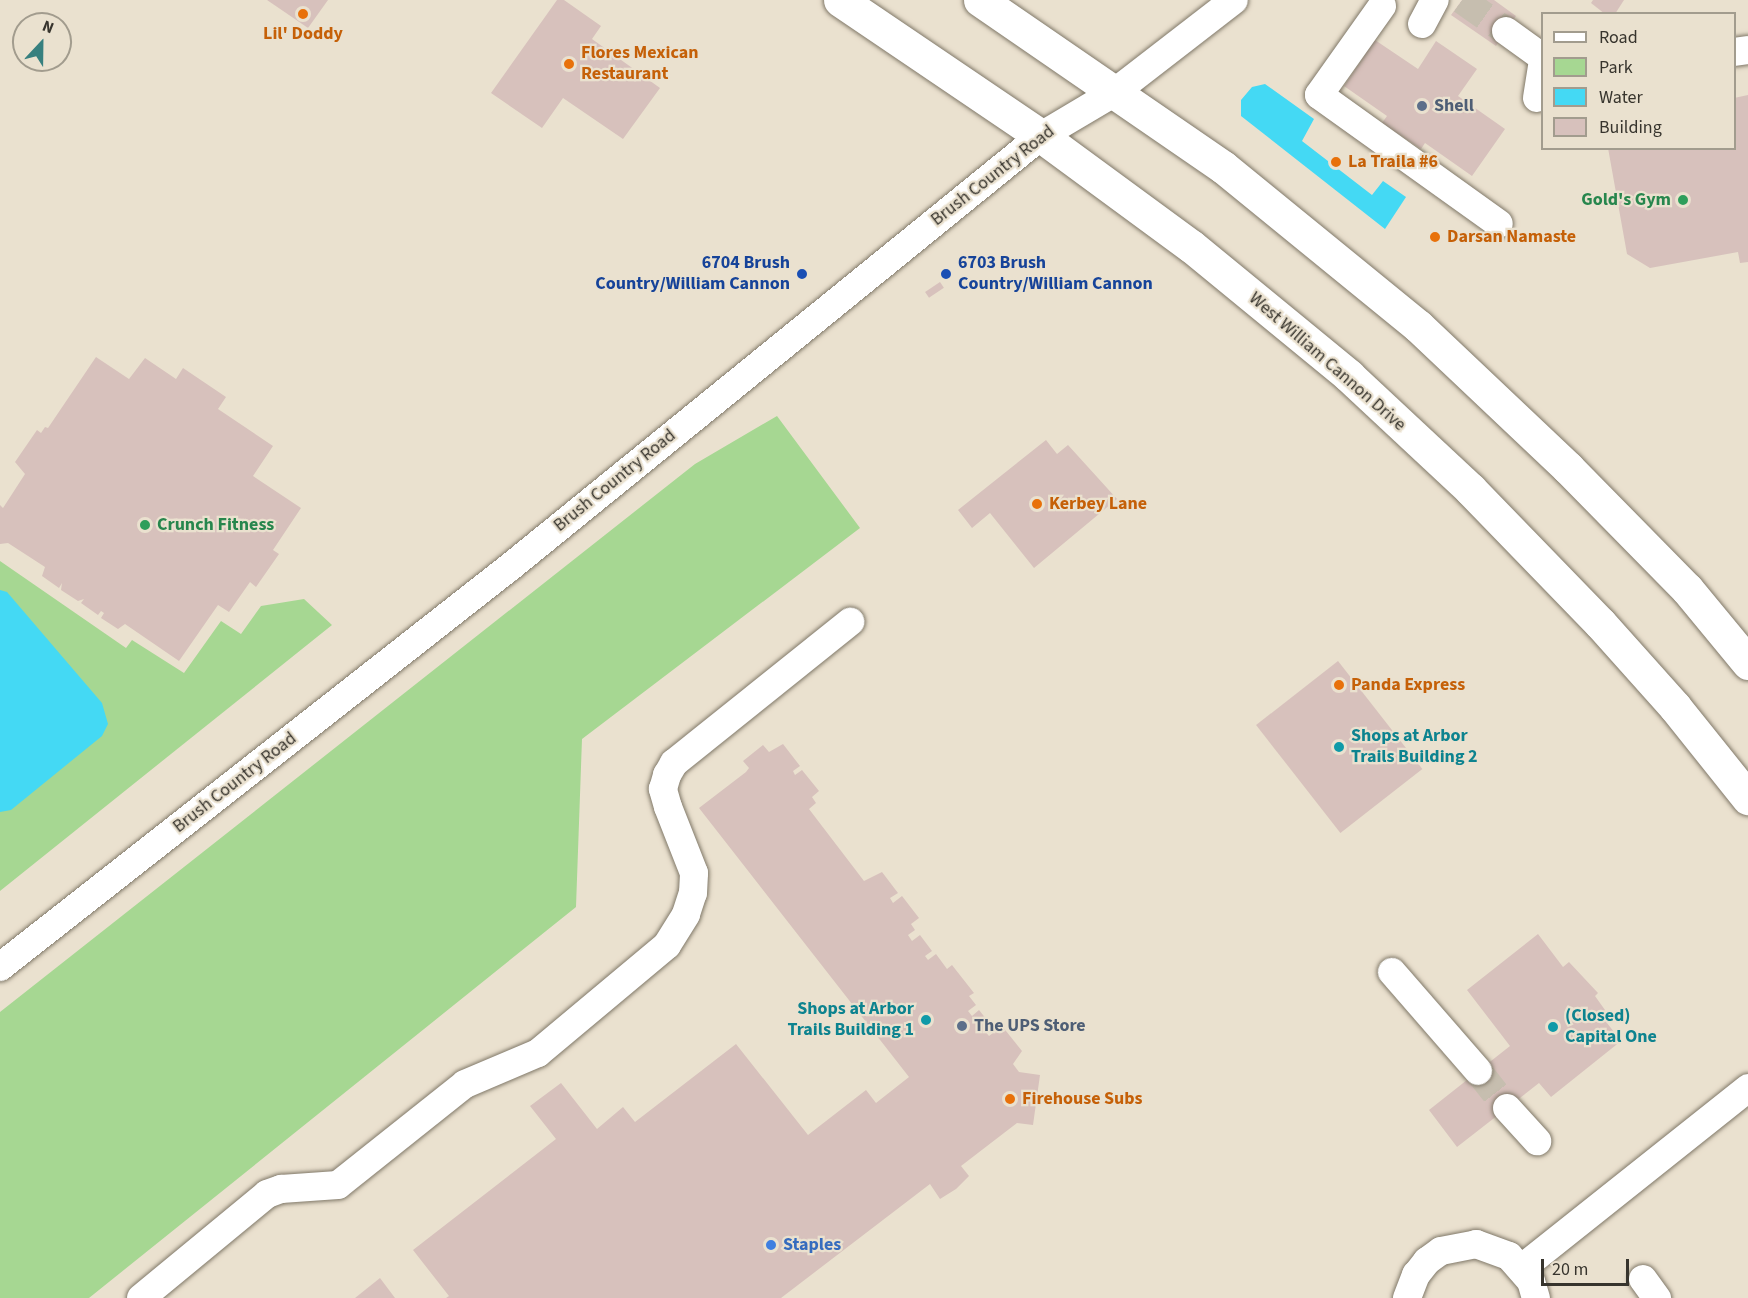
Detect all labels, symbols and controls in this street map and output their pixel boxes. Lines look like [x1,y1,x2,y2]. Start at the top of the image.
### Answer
marker: Lil' Doddy [296,7,310,21]
north arrow [12,12,72,72]
legend [1541,12,1736,150]
text: N [39,15,57,39]
place label: Lil' Doddy [263,23,343,45]
text: Road [1599,25,1638,50]
place label: Flores Mexican Restaurant [581,43,698,86]
text: Park [1599,55,1633,80]
marker: Flores Mexican Restaurant [562,57,576,71]
text: Water [1599,85,1643,110]
place label: Shell [1434,95,1474,117]
marker: Shell [1415,99,1429,113]
text: Building [1599,115,1662,140]
street label: Brush Country Road [927,121,1059,231]
place label: La Traila #6 [1348,151,1438,173]
marker: La Traila #6 [1329,155,1343,169]
place label: Gold's Gym [1581,189,1671,211]
marker: Gold's Gym [1676,193,1690,207]
place label: Darsan Namaste [1447,226,1576,248]
marker: Darsan Namaste [1428,230,1442,244]
place label: 6704 Brush Country/William Cannon [595,253,790,296]
place label: 6703 Brush Country/William Cannon [958,253,1153,296]
marker: 6704 Brush Country/William Cannon [795,267,809,281]
marker: 6703 Brush Country/William Cannon [939,267,953,281]
street label: West William Cannon Drive [1244,288,1410,436]
street label: Brush Country Road [550,425,680,537]
place label: Kerbey Lane [1049,493,1147,515]
marker: Kerbey Lane [1030,497,1044,511]
place label: Crunch Fitness [157,514,274,536]
marker: Crunch Fitness [138,518,152,532]
place label: Panda Express [1351,674,1465,696]
marker: Panda Express [1332,678,1346,692]
place label: Shops at Arbor Trails Building 2 [1351,726,1478,768]
street label: Brush Country Road [169,728,301,838]
marker: Shops at Arbor Trails Building 2 [1332,740,1346,754]
place label: Shops at Arbor Trails Building 1 [787,999,914,1042]
place label: (Closed) Capital One [1565,1006,1657,1048]
marker: Shops at Arbor Trails Building 1 [919,1013,933,1027]
place label: The UPS Store [974,1015,1086,1037]
marker: The UPS Store [955,1019,969,1033]
marker: (Closed) Capital One [1546,1020,1560,1034]
place label: Firehouse Subs [1022,1088,1143,1110]
marker: Firehouse Subs [1003,1092,1017,1106]
place label: Staples [783,1234,841,1256]
marker: Staples [764,1238,778,1252]
scale bar [1544,1247,1632,1285]
text: 20 m [1552,1257,1588,1282]

